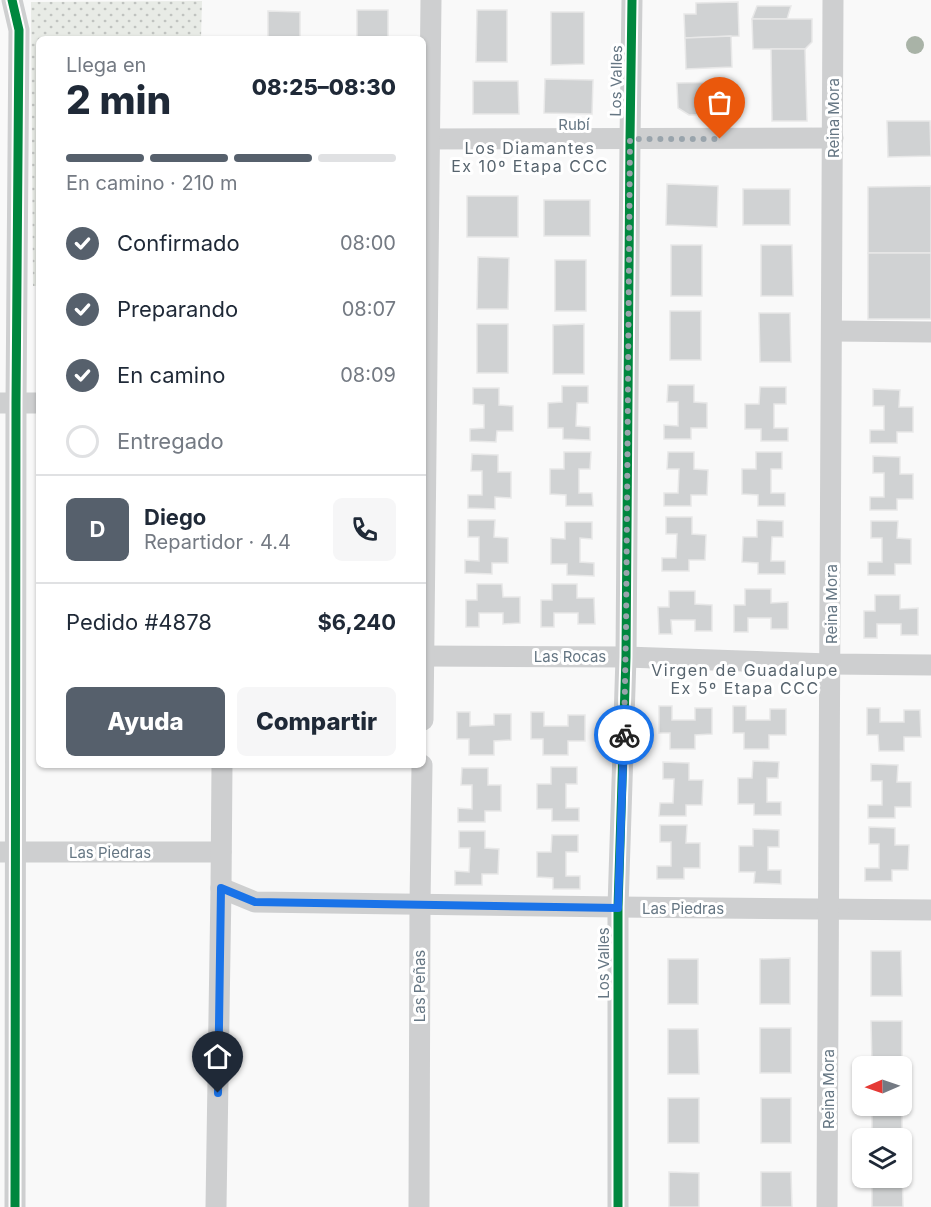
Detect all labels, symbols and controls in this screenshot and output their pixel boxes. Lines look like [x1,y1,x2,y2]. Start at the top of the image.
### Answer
street label: Los Valles [606,45,626,117]
text: Llega en [66,53,146,77]
text: 08:25–08:30 [252,74,396,100]
text: 2 min [66,76,171,123]
pin [694,77,745,139]
street label: Reina Mora [824,78,843,158]
icon: bag [703,86,736,119]
street label: Rubí [558,115,590,134]
district label: Los Diamantes Ex 10º Etapa CCC [451,138,609,176]
text: En camino · 210 m [66,171,238,195]
icon: check [66,227,99,260]
text: Confirmado [117,230,240,256]
text: 08:00 [340,231,396,255]
icon: check [66,293,99,326]
text: Preparando [117,296,238,322]
text: 08:07 [342,297,396,321]
icon: check [66,359,99,392]
text: En camino [117,362,225,388]
text: 08:09 [340,363,396,387]
text: Entregado [117,428,224,454]
button: phone [333,498,396,561]
text: Diego [144,504,206,530]
text: D [90,516,105,542]
text: Repartidor · 4.4 [144,530,291,554]
street label: Reina Mora [822,564,841,644]
text: Pedido #4878 [66,609,212,635]
text: $6,240 [317,609,396,635]
street label: Las Rocas [534,647,606,666]
district label: Virgen de Guadalupe Ex 5º Etapa CCC [651,660,839,698]
button: Ayuda [66,687,225,756]
button: Compartir [237,687,396,756]
courier [594,705,654,765]
icon: bike [608,719,641,752]
street label: Las Piedras [69,843,151,862]
street label: Las Piedras [642,899,724,918]
street label: Los Valles [594,927,613,999]
street label: Las Peñas [410,950,429,1022]
pin [192,1031,243,1093]
icon: home [201,1040,234,1073]
street label: Reina Mora [819,1049,838,1129]
north arrow [852,1056,912,1116]
map controls [852,1056,912,1188]
button: layers [852,1128,912,1188]

